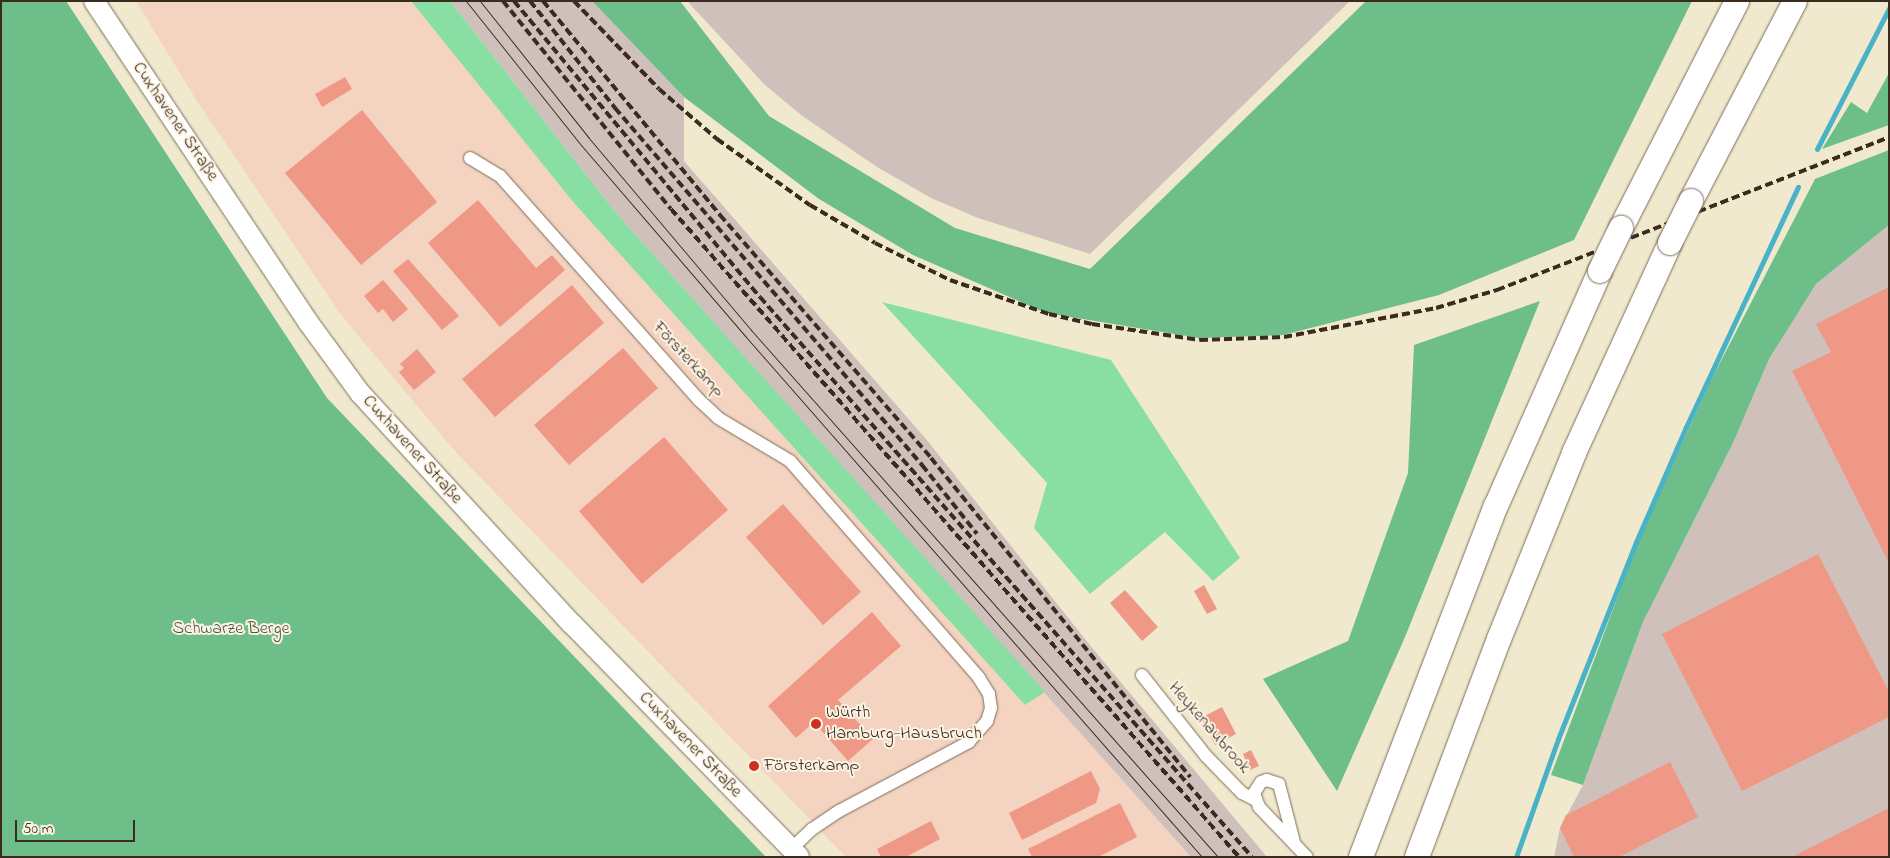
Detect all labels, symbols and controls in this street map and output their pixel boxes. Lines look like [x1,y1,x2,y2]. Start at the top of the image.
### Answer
street label: Cuxhavener Straße [127,58,223,186]
street label: Försterkamp [648,318,728,402]
street label: Cuxhavener Straße [357,391,467,509]
park label: Schwarze Berge [172,618,290,640]
street label: Heykenaubrook [1163,678,1255,778]
street label: Cuxhavener Straße [634,687,746,803]
place label: Würth Hamburg-Hausbruch [826,703,982,746]
marker: Würth Hamburg-Hausbruch [810,718,822,730]
place label: Försterkamp [764,755,859,777]
marker: Försterkamp [748,760,760,772]
scale bar [18,810,138,842]
text: 50 m [23,818,53,840]

